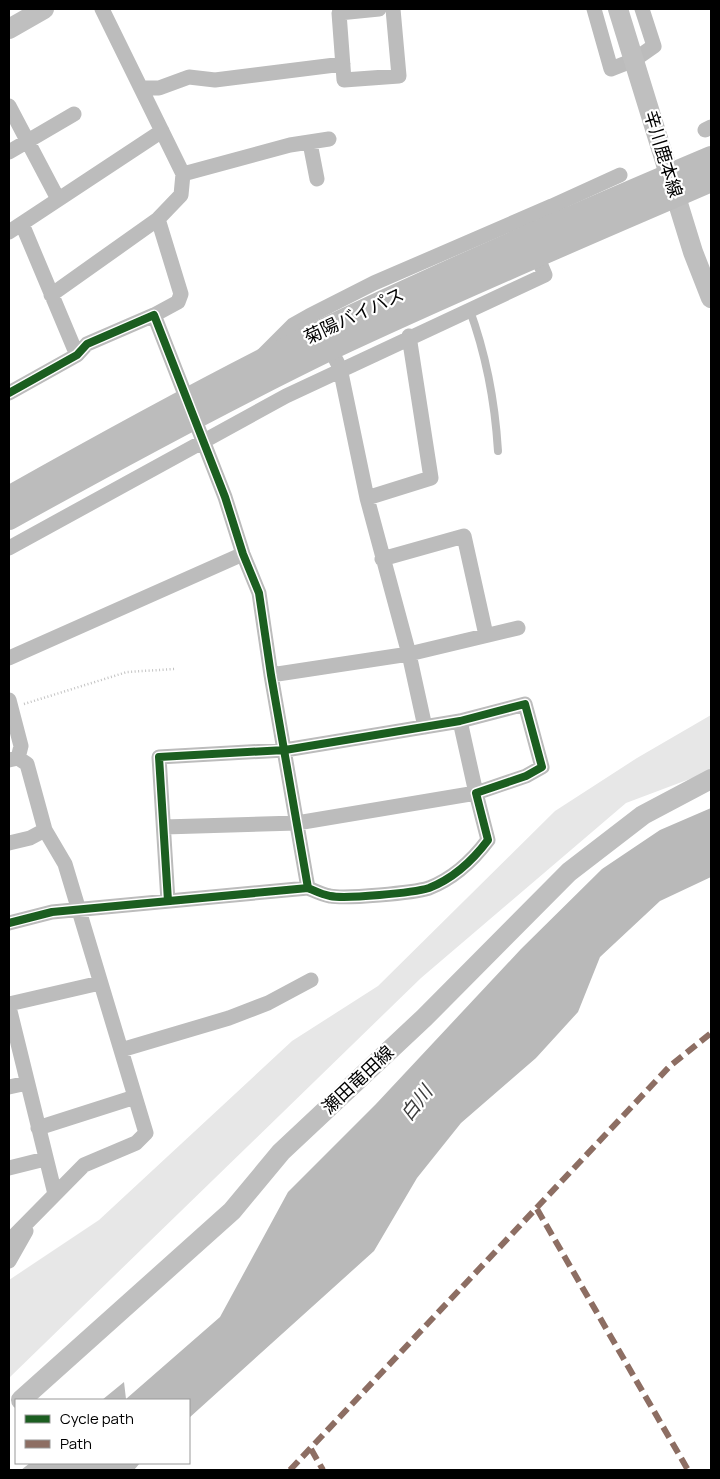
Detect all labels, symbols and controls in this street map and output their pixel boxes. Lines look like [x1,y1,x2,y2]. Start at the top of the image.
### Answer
street label: 辛川鹿本線 [639,107,689,200]
street label: 菊陽バイパス [300,281,407,349]
street label: 瀬田竜田線 [316,1040,398,1119]
water label: 白川 [394,1078,439,1126]
legend [15,1399,190,1464]
text: Cycle path [60,1408,134,1429]
text: Path [60,1433,92,1454]

